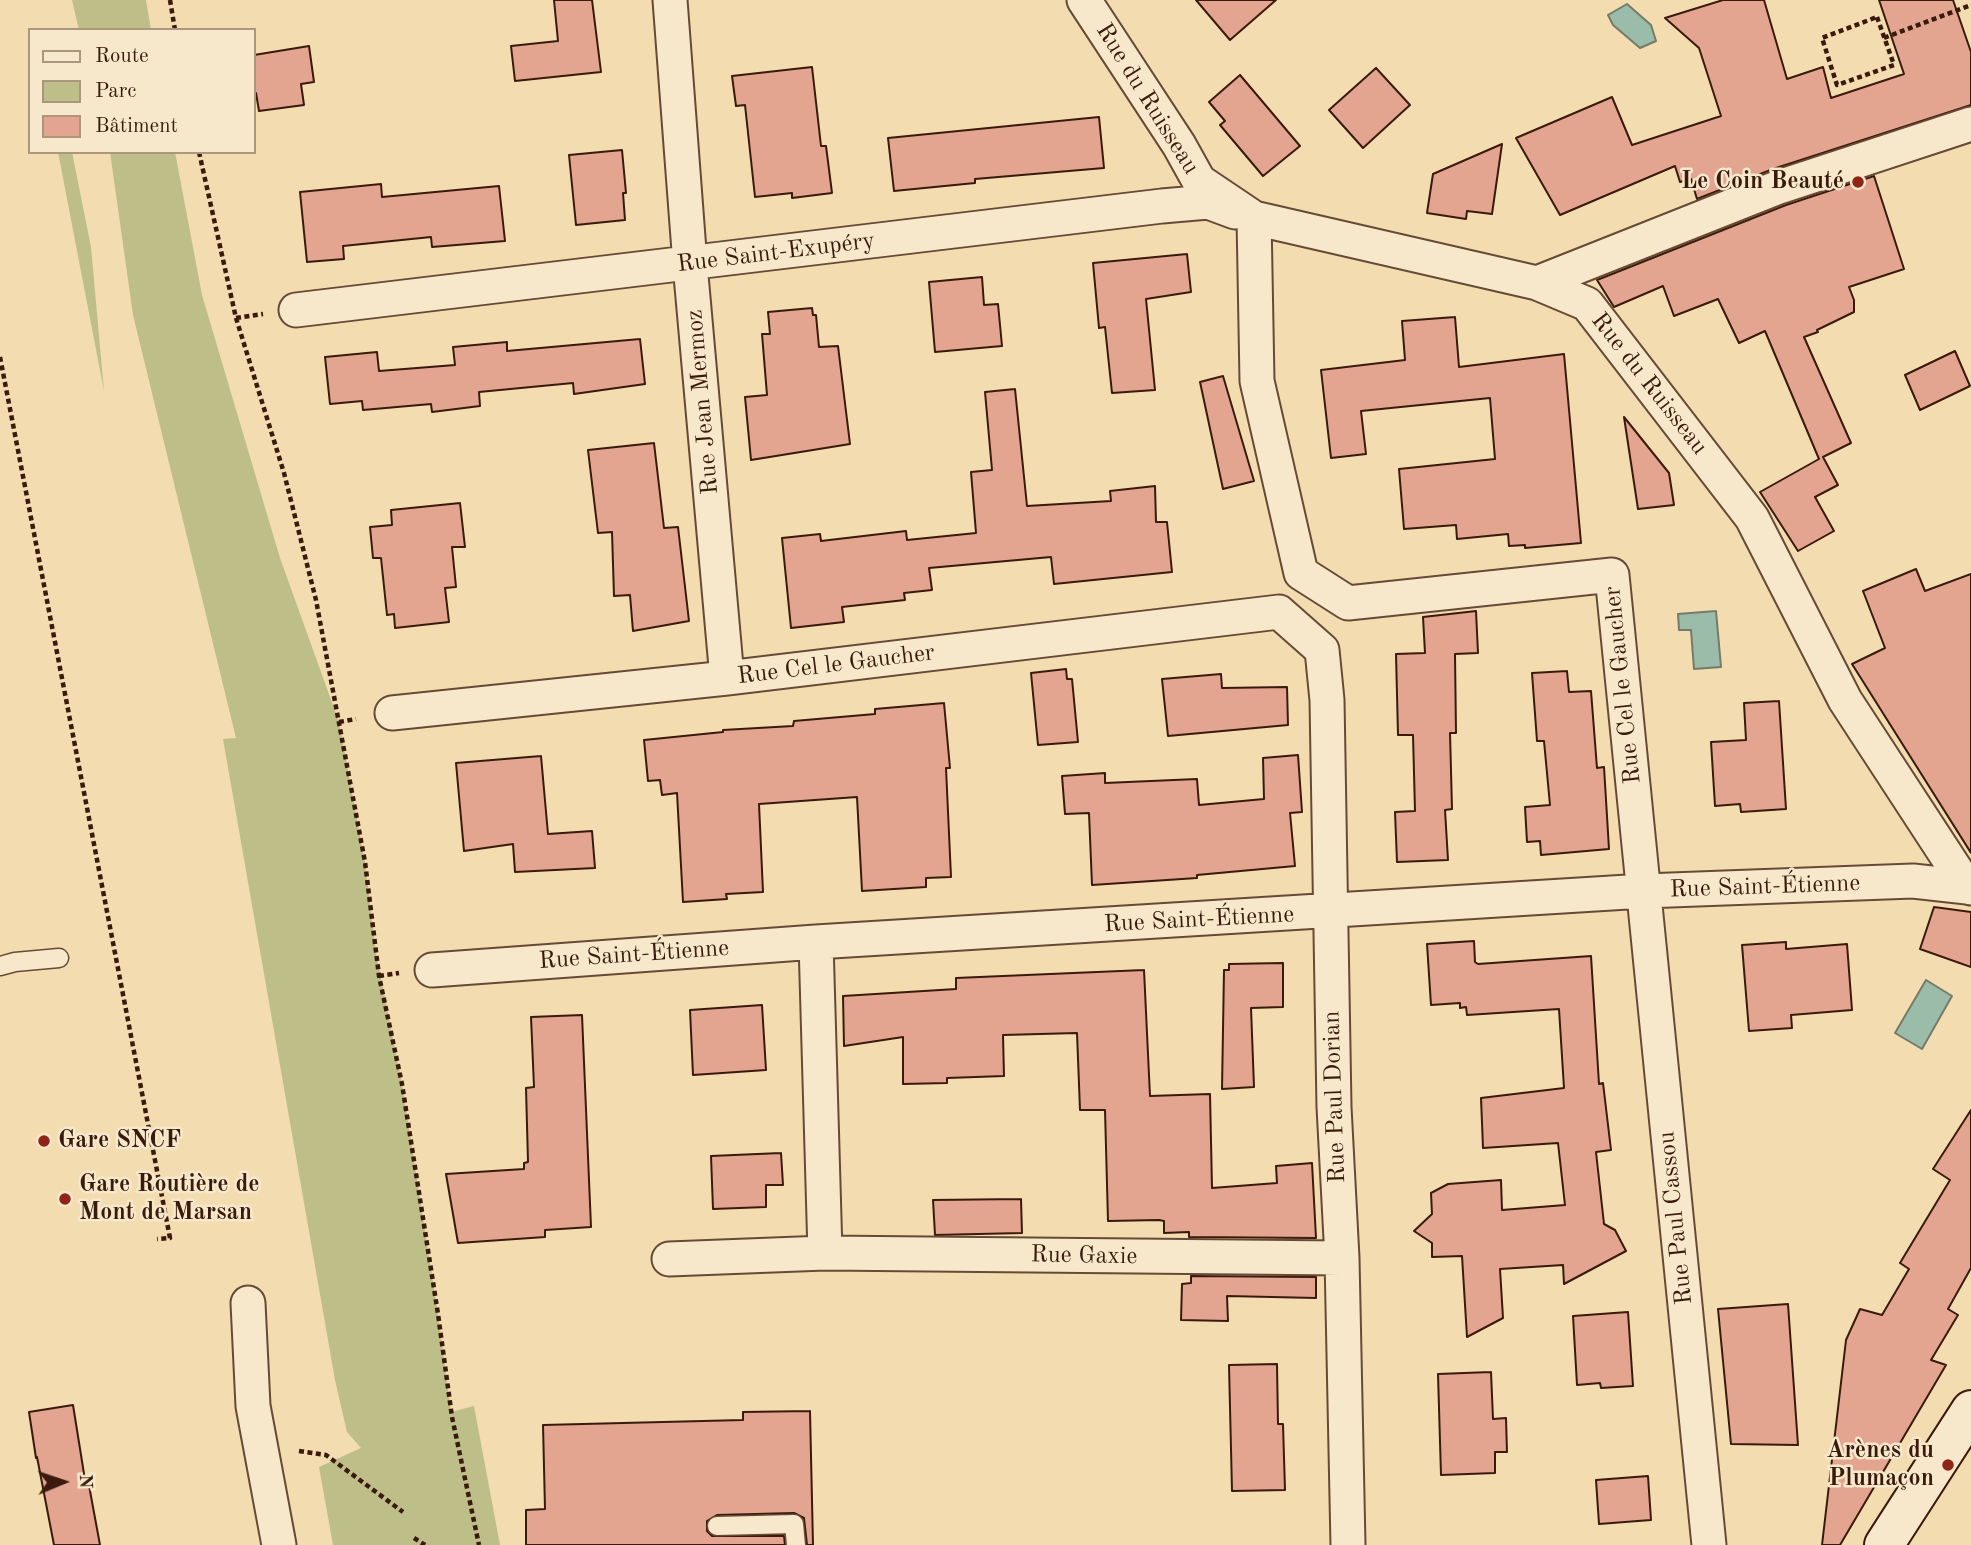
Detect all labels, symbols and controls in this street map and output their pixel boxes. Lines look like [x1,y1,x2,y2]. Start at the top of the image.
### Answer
street label: Rue du Ruisseau [1089,18,1205,180]
legend [28,28,256,154]
text: Route [95,46,149,67]
text: Parc [95,81,137,102]
text: Bâtiment [95,116,178,137]
place label: Le Coin Beauté [1681,168,1844,196]
marker: Le Coin Beauté [1850,174,1866,190]
street label: Rue Saint-Exupéry [675,227,877,279]
street label: Rue du Ruisseau [1584,307,1714,461]
street label: Rue Jean Mermoz [681,308,725,496]
street label: Rue Cel le Gaucher [1598,585,1648,785]
street label: Rue Cel le Gaucher [736,639,936,691]
street label: Rue Saint-Étienne [1669,869,1861,905]
street label: Rue Saint-Étienne [1103,901,1295,939]
street label: Rue Saint-Étienne [538,934,730,976]
street label: Rue Paul Dorian [1318,1010,1352,1184]
place label: Gare SNCF [58,1127,181,1155]
street label: Rue Paul Cassou [1653,1130,1699,1306]
marker: Gare SNCF [36,1133,52,1149]
place label: Gare Routière de Mont de Marsan [79,1171,260,1227]
marker: Gare Routière de Mont de Marsan [57,1191,73,1207]
street label: Rue Gaxie [1030,1241,1138,1271]
place label: Arènes du Plumaçon [1826,1437,1934,1493]
north arrow [28,1447,98,1517]
marker: Arènes du Plumaçon [1940,1457,1956,1473]
text: N [75,1474,94,1489]

